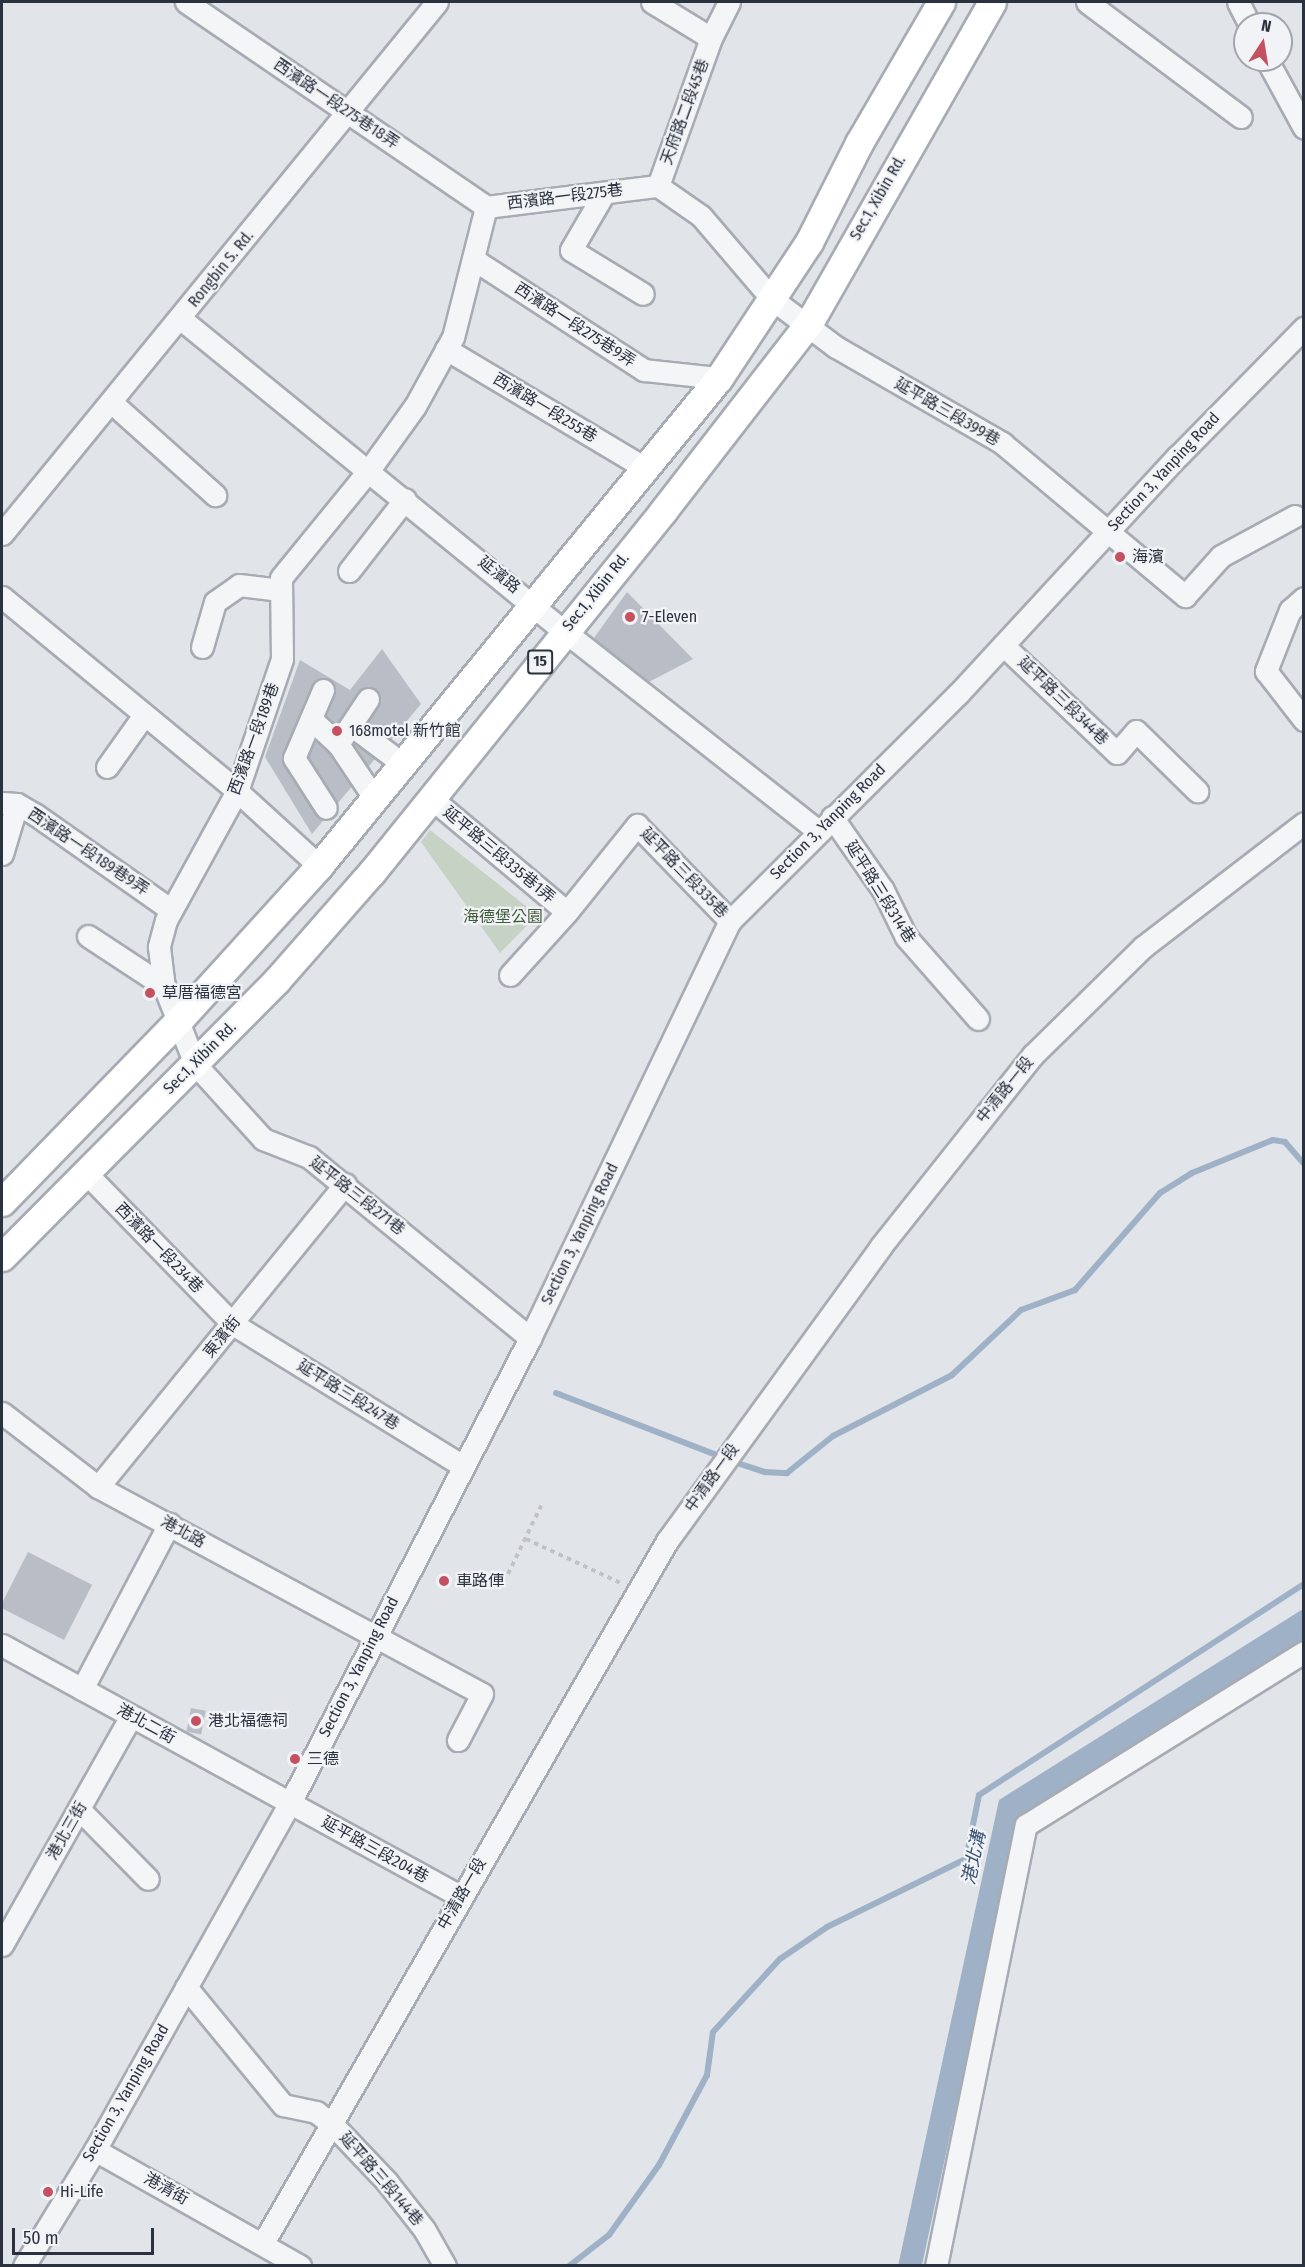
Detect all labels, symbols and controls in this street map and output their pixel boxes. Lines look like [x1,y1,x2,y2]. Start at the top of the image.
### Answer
north arrow [1233,12,1293,72]
text: N [1260,16,1273,36]
street label: 西濱路一段275巷18弄 [270,55,402,153]
street label: 天府路二段45巷 [657,57,713,167]
street label: Sec.1, Xibin Rd. [846,152,910,244]
street label: 西濱路一段275巷 [506,180,624,214]
street label: Rongbin S. Rd. [184,227,258,311]
street label: 西濱路一段275巷9弄 [511,279,639,371]
street label: 西濱路一段255巷 [490,369,600,447]
street label: 延平路三段399巷 [891,374,1003,450]
street label: Section 3, Yanping Road [1104,409,1224,535]
place label: 海濱 [1132,547,1164,567]
street label: Sec.1, Xibin Rd. [559,549,633,635]
marker: 海濱 [1113,550,1127,564]
street label: 延濱路 [474,552,524,598]
place label: 7-Eleven [642,607,697,627]
marker: 7-Eleven [623,610,637,624]
road number: 15 [526,650,554,674]
street label: 延平路三段344巷 [1014,653,1112,749]
street label: 西濱路一段189巷 [225,680,283,798]
place label: 168motel 新竹館 [349,721,461,741]
marker: 168motel 新竹館 [330,724,344,738]
street label: Section 3, Yanping Road [766,760,890,884]
street label: 延平路三段335巷1弄 [439,803,559,907]
street label: 西濱路一段189巷9弄 [24,804,152,900]
street label: 延平路三段335巷 [636,824,732,922]
street label: 延平路三段314巷 [841,837,919,947]
park label: 海德堡公園 [463,907,543,927]
place label: 草厝福德宮 [162,983,242,1003]
marker: 草厝福德宮 [143,986,157,1000]
street label: Sec.1, Xibin Rd. [160,1018,240,1098]
street label: 中清路一段 [972,1053,1038,1127]
street label: 延平路三段271巷 [306,1153,408,1239]
street label: Section 3, Yanping Road [537,1160,623,1308]
street label: 西濱路一段234巷 [111,1199,207,1297]
street label: 東濱街 [199,1312,245,1362]
street label: 延平路三段247巷 [293,1356,403,1434]
street label: 中清路一段 [681,1440,743,1516]
street label: 港北路 [157,1512,209,1552]
place label: 車路俥 [456,1571,504,1591]
marker: 車路俥 [437,1574,451,1588]
street label: Section 3, Yanping Road [315,1593,403,1741]
street label: 港北二街 [113,1700,179,1748]
place label: 港北福德祠 [208,1711,288,1731]
marker: 港北福德祠 [189,1714,203,1728]
place label: 三德 [307,1749,339,1769]
marker: 三德 [288,1752,302,1766]
street label: 港北三街 [43,1798,91,1864]
street label: 延平路三段204巷 [318,1813,432,1887]
water label: 港北溝 [958,1829,990,1887]
street label: 中清路一段 [434,1855,490,1933]
street label: Section 3, Yanping Road [79,2021,173,2165]
street label: 延平路三段144巷 [335,2128,427,2230]
street label: 港清街 [140,2169,192,2209]
place label: Hi-Life [60,2182,103,2202]
marker: Hi-Life [41,2185,55,2199]
scale bar [15,2216,158,2254]
text: 50 m [23,2227,59,2249]

